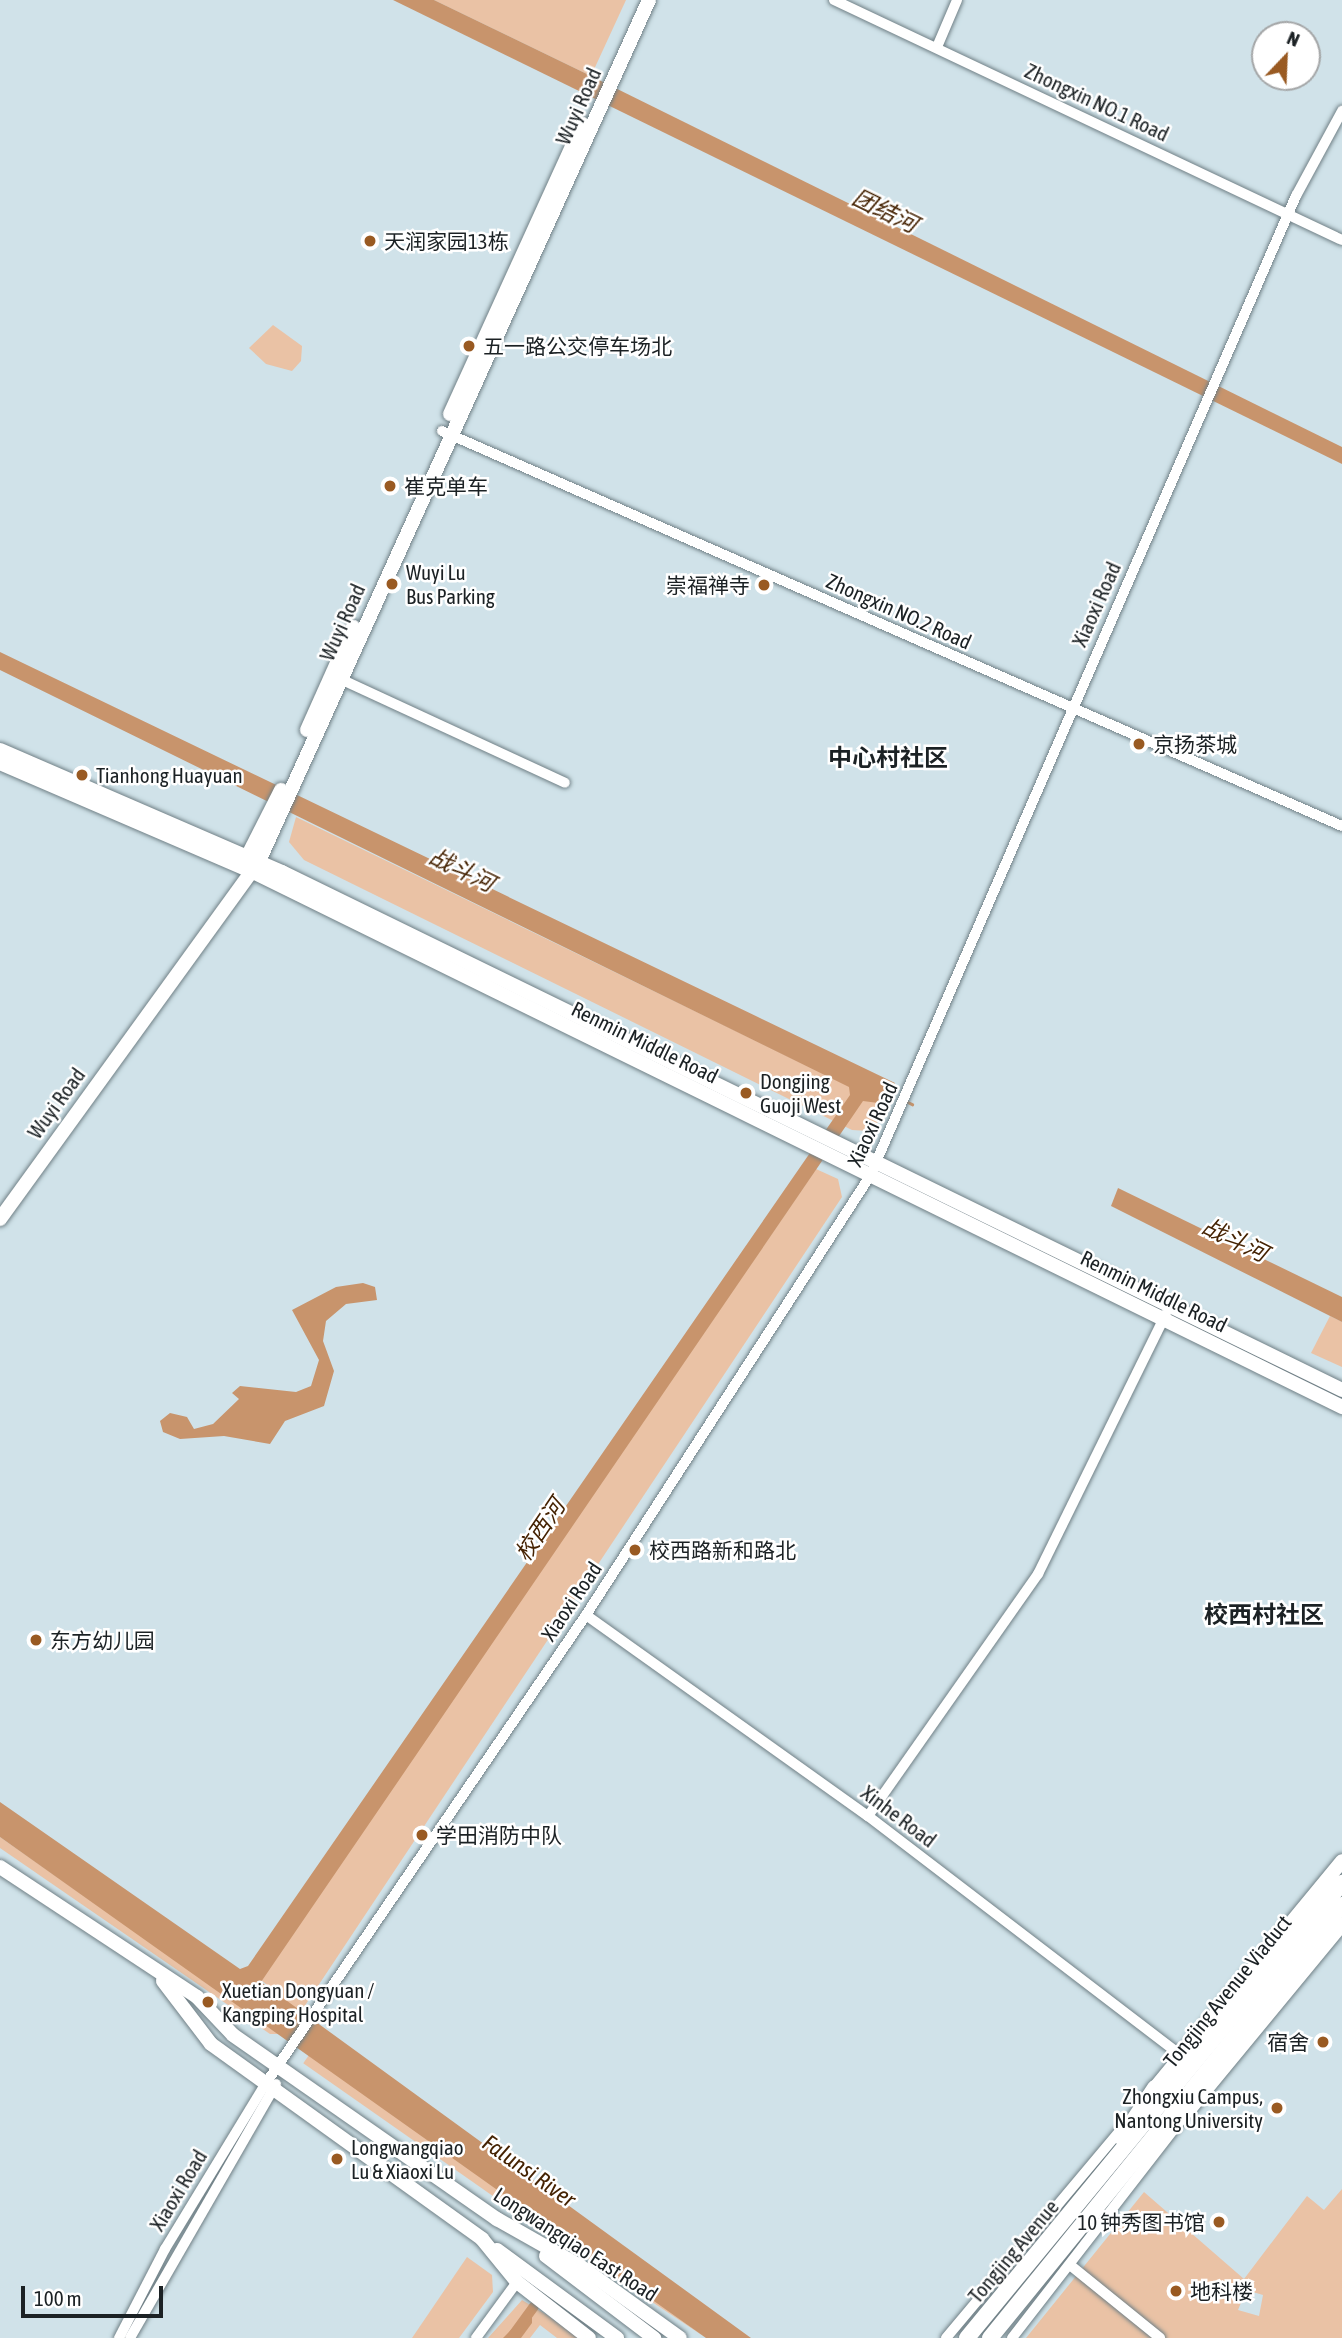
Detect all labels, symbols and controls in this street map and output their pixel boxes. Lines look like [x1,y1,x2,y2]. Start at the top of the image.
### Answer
north arrow [1251,21,1321,91]
text: N [1284,26,1303,51]
street label: Zhongxin NO.1 Road [1021,58,1173,146]
street label: Wuyi Road [550,64,606,148]
water label: 团结河 [848,183,922,239]
place label: 天润家园13栋 [384,228,509,254]
marker: 天润家园13栋 [362,233,378,249]
place label: 五一路公交停车场北 [483,333,672,359]
marker: 五一路公交停车场北 [461,338,477,354]
place label: 崔克单车 [404,473,488,499]
marker: 崔克单车 [382,478,398,494]
street label: Xiaoxi Road [1066,558,1126,650]
place label: Wuyi Lu Bus Parking [406,559,495,609]
street label: Zhongxin NO.2 Road [823,568,975,654]
place label: 崇福禅寺 [666,572,750,598]
marker: Wuyi Lu Bus Parking [384,576,400,592]
marker: 崇福禅寺 [756,577,772,593]
street label: Wuyi Road [314,580,370,664]
place label: 京扬茶城 [1153,731,1237,757]
marker: 京扬茶城 [1131,736,1147,752]
district label: 中心村社区 [828,744,948,772]
place label: Tianhong Huayuan [96,762,243,788]
marker: Tianhong Huayuan [74,767,90,783]
water label: 战斗河 [425,842,499,898]
street label: Renmin Middle Road [568,996,722,1088]
street label: Wuyi Road [22,1063,90,1143]
place label: Dongjing Guoji West [760,1068,841,1118]
street label: Xiaoxi Road [842,1078,902,1170]
marker: Dongjing Guoji West [738,1085,754,1101]
water label: 战斗河 [1198,1212,1272,1268]
street label: Renmin Middle Road [1077,1245,1231,1337]
water label: 校西河 [509,1494,571,1566]
place label: 校西路新和路北 [649,1537,796,1563]
marker: 校西路新和路北 [627,1542,643,1558]
street label: Xiaoxi Road [535,1557,607,1645]
district label: 校西村社区 [1204,1601,1324,1629]
place label: 东方幼儿园 [50,1627,155,1653]
marker: 东方幼儿园 [28,1632,44,1648]
street label: Xinhe Road [857,1780,941,1852]
place label: 学田消防中队 [436,1822,562,1848]
marker: 学田消防中队 [414,1827,430,1843]
street label: Tongjing Avenue Viaduct [1158,1910,1296,2072]
place label: Xuetian Dongyuan / Kangping Hospital [222,1977,374,2027]
marker: Xuetian Dongyuan / Kangping Hospital [200,1994,216,2010]
place label: 宿舍 [1267,2029,1309,2055]
marker: 宿舍 [1315,2034,1331,2050]
place label: Zhongxiu Campus, Nantong University [1114,2083,1263,2133]
marker: Zhongxiu Campus, Nantong University [1269,2100,1285,2116]
water label: Falunsi River [477,2129,581,2213]
place label: Longwangqiao Lu & Xiaoxi Lu [351,2134,464,2184]
street label: Xiaoxi Road [144,2145,212,2235]
marker: Longwangqiao Lu & Xiaoxi Lu [329,2151,345,2167]
street label: Longwangqiao East Road [489,2182,663,2306]
street label: Tongjing Avenue [963,2194,1063,2308]
place label: 10 钟秀图书馆 [1077,2209,1205,2235]
marker: 10 钟秀图书馆 [1211,2214,1227,2230]
scale bar [24,2272,166,2316]
place label: 地科楼 [1190,2278,1253,2304]
marker: 地科楼 [1168,2283,1184,2299]
text: 100 m [34,2286,82,2310]

